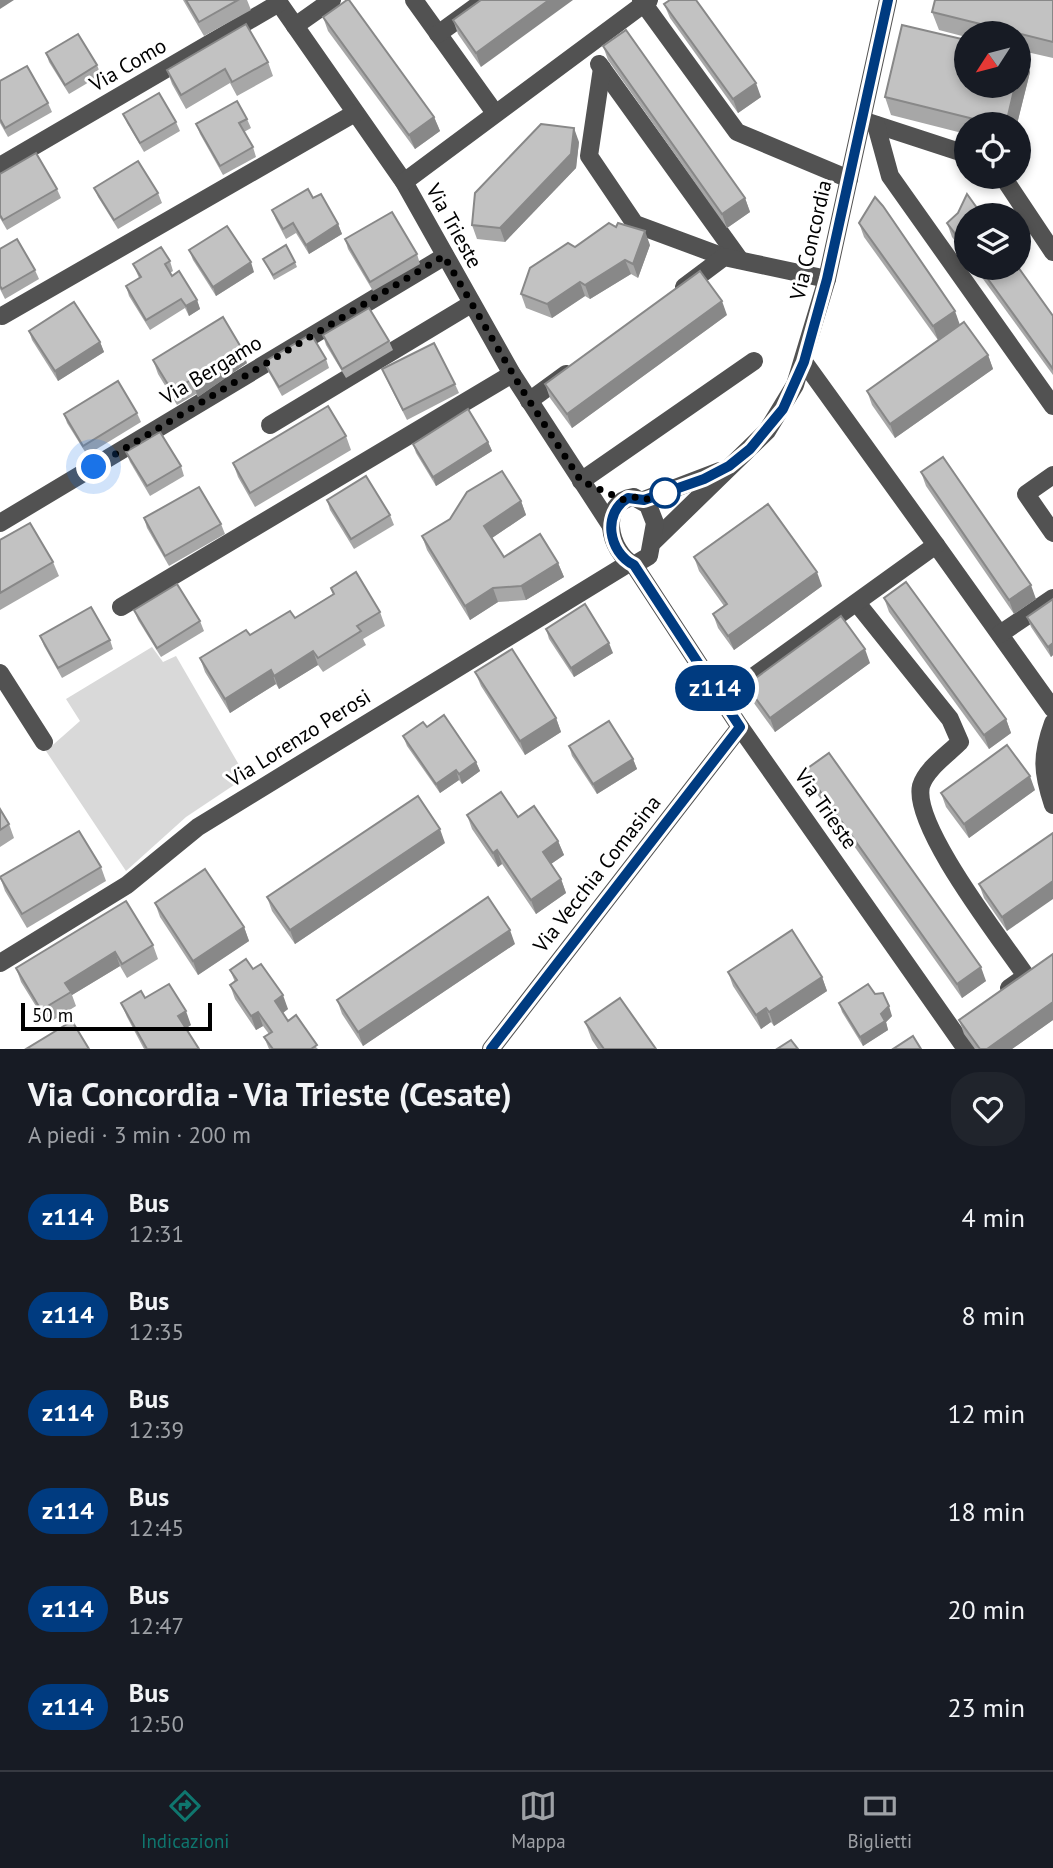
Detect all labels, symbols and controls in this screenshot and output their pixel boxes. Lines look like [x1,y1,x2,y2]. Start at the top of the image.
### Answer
north arrow [954,21,1031,98]
map controls [954,21,1031,280]
street label: Via Como [84,32,171,98]
button: locate [954,112,1031,189]
street label: Via Concordia [783,177,837,303]
street label: Via Trieste [420,178,489,273]
button: layers [954,203,1031,280]
street label: Via Bergamo [154,329,266,411]
your location [76,449,111,484]
unlabelled marker [650,478,680,508]
line badge: z114 [666,665,764,711]
text: z114 [689,672,741,703]
street label: Via Lorenzo Perosi [221,683,376,793]
street label: Via Trieste [788,762,864,854]
street label: Via Vecchia Comasina [526,790,666,958]
scale bar [21,1000,212,1032]
text: 50 m [32,1003,73,1027]
text: Via Concordia - Via Trieste (Cesate) [28,1072,512,1115]
button: heart [951,1072,1025,1146]
text: A piedi · 3 min · 200 m [28,1120,251,1149]
text: Bus [129,1186,169,1219]
text: z114 [42,1201,94,1232]
text: 4 min [962,1201,1025,1234]
text: 12:31 [129,1219,184,1248]
text: Bus [129,1284,169,1317]
text: z114 [42,1299,94,1330]
text: 8 min [962,1299,1025,1332]
text: 12:35 [129,1317,184,1346]
text: Bus [129,1382,169,1415]
text: z114 [42,1397,94,1428]
text: 12 min [947,1397,1025,1430]
text: 12:39 [129,1415,184,1444]
text: Bus [129,1480,169,1513]
text: z114 [42,1495,94,1526]
text: 18 min [947,1495,1025,1528]
text: 12:45 [129,1513,184,1542]
text: Bus [129,1578,169,1611]
text: z114 [42,1593,94,1624]
text: 20 min [947,1593,1025,1626]
text: 12:47 [129,1611,184,1640]
text: Bus [129,1676,169,1709]
text: z114 [42,1691,94,1722]
text: 23 min [947,1691,1025,1724]
text: 12:50 [129,1709,184,1738]
tab: Indicazioni [141,1787,229,1853]
tab: Mappa [511,1787,566,1853]
tab: Biglietti [847,1787,912,1853]

